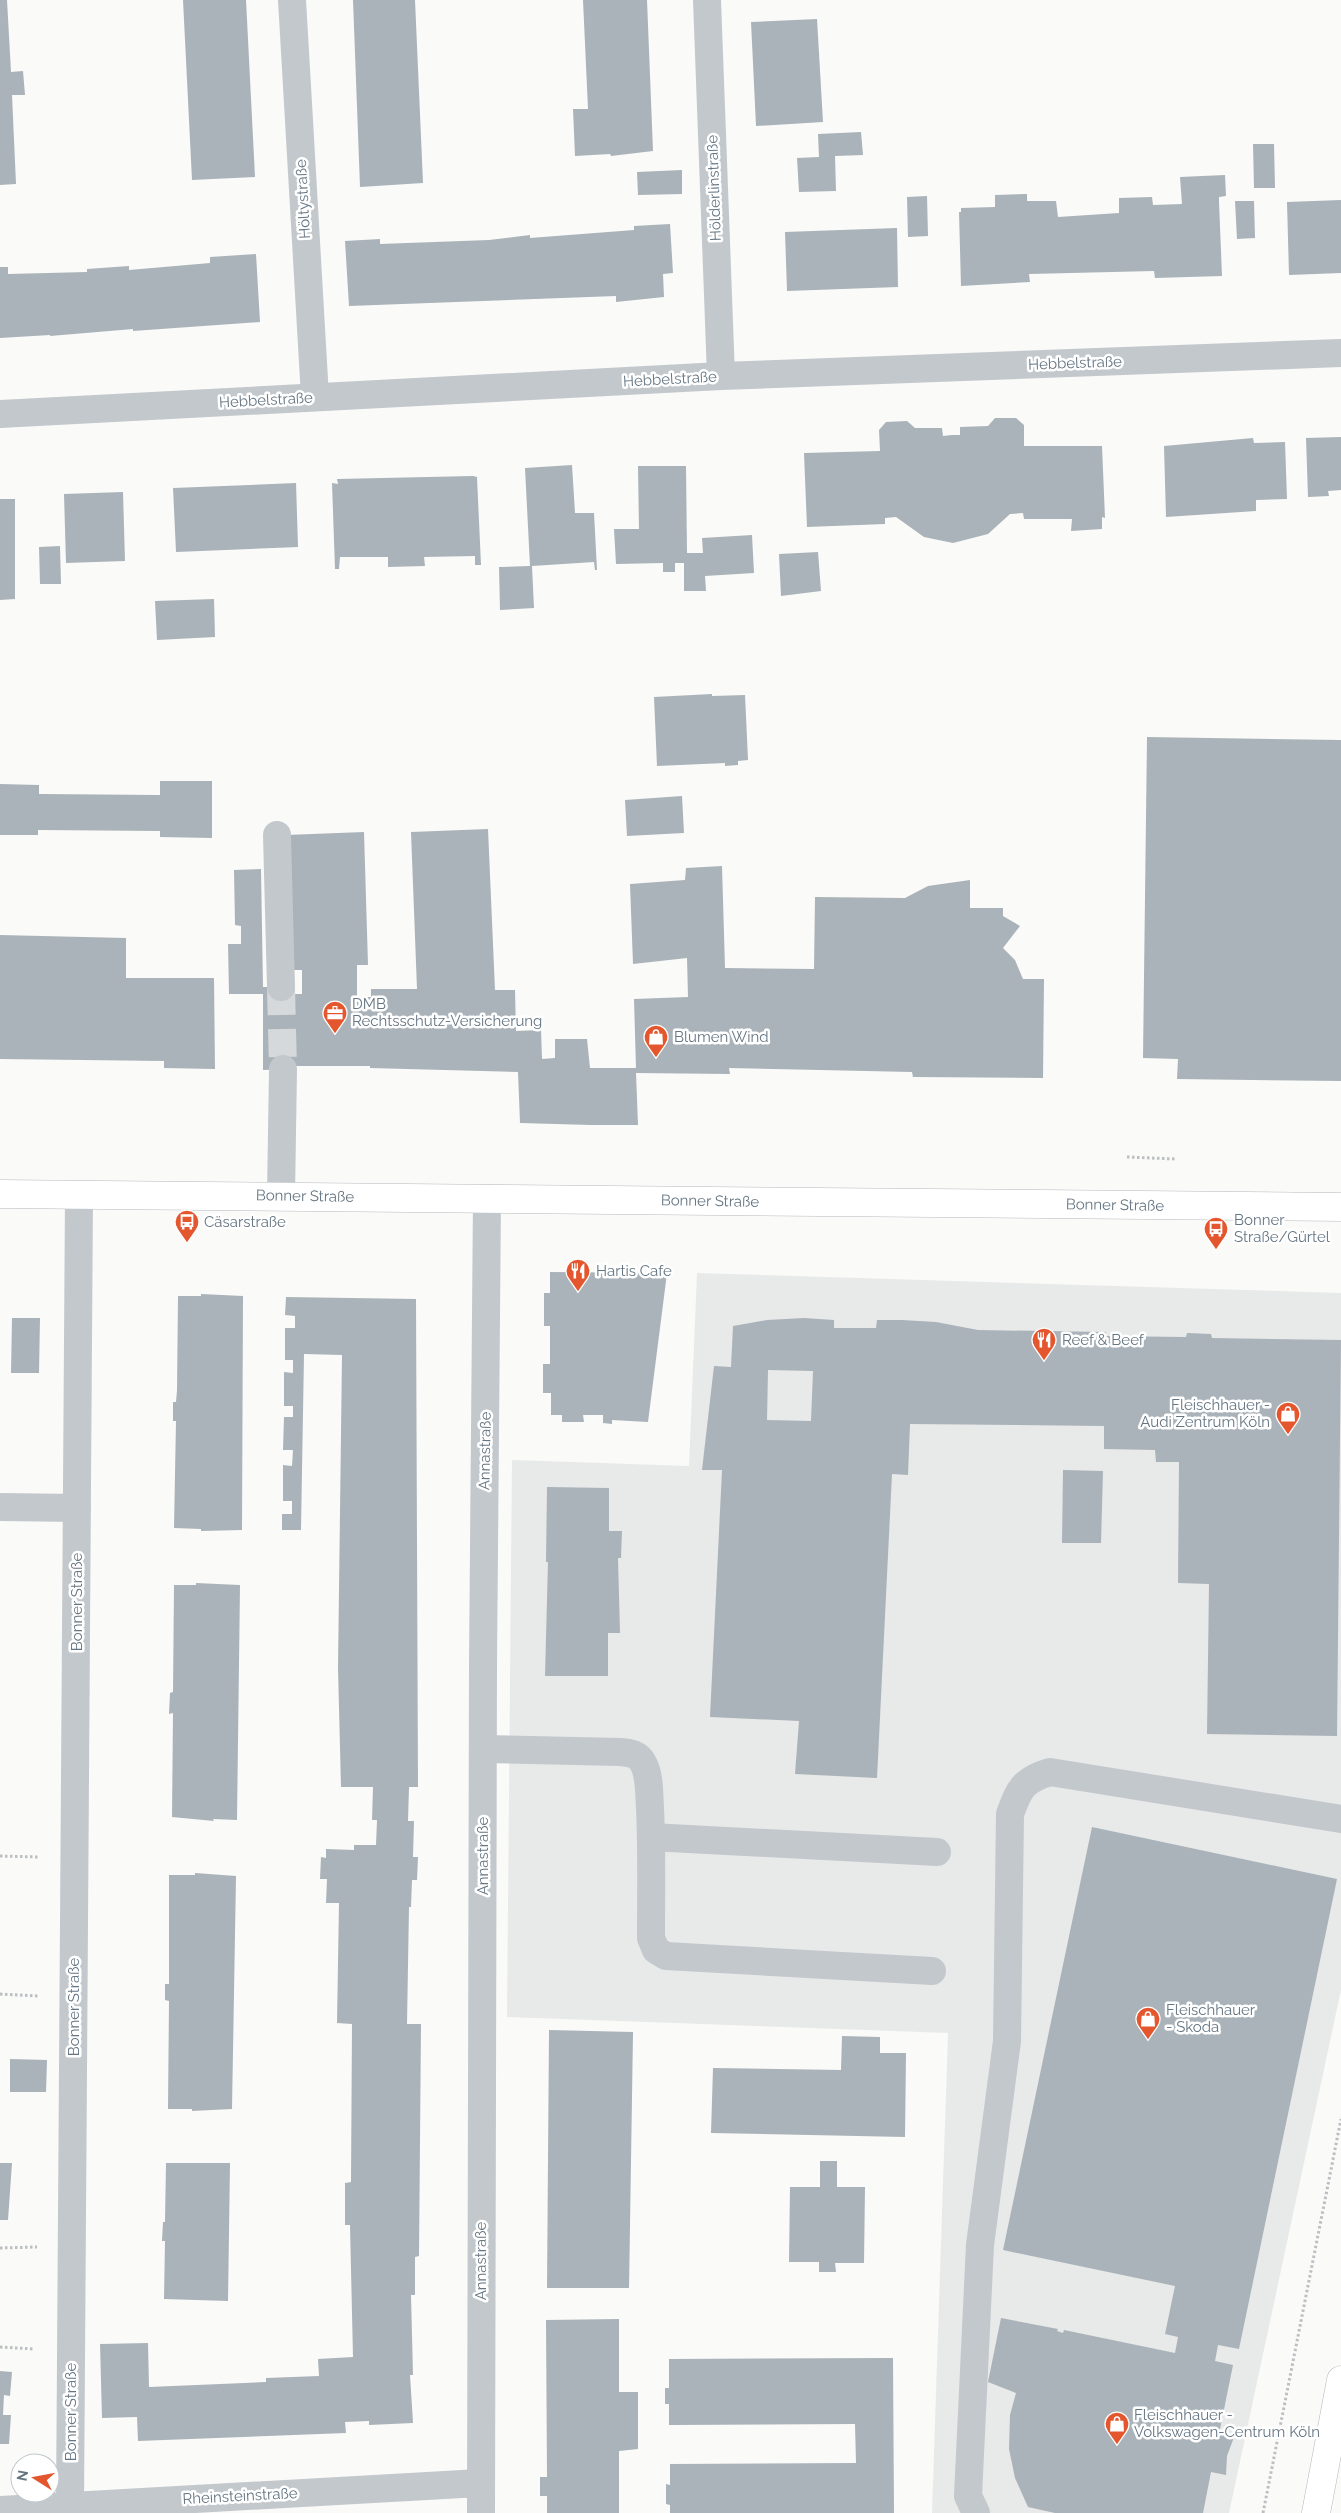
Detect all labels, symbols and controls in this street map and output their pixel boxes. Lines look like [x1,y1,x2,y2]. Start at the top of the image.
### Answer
street label: Hölderlinstraße [703,134,725,241]
street label: Höltystraße [292,159,314,239]
street label: Hebbelstraße [1028,352,1122,374]
street label: Hebbelstraße [623,368,718,390]
street label: Hebbelstraße [219,389,314,411]
place label: DMB Rechtsschutz-Versicherung [352,995,542,1030]
office icon: DMB Rechtsschutz-Versicherung [322,1000,348,1034]
shop icon: Blumen Wind [643,1024,669,1058]
place label: Blumen Wind [674,1028,769,1046]
street label: Bonner Straße [256,1186,355,1206]
street label: Bonner Straße [661,1191,760,1211]
street label: Bonner Straße [1066,1195,1165,1215]
bus stop icon: Cäsarstraße [174,1209,200,1243]
place label: Bonner Straße/Gürtel [1234,1211,1331,1246]
place label: Cäsarstraße [204,1213,286,1231]
bus stop icon: Bonner Straße/Gürtel [1203,1216,1229,1250]
restaurant icon: Hartis Cafe [565,1258,591,1292]
place label: Hartis Cafe [596,1262,672,1280]
restaurant icon: Reef & Beef [1031,1327,1057,1361]
place label: Reef & Beef [1062,1331,1145,1349]
place label: Fleischhauer - Audi Zentrum Köln [1140,1396,1270,1431]
shop icon: Fleischhauer - Audi Zentrum Köln [1275,1401,1301,1435]
street label: Annastraße [475,1411,495,1490]
street label: Bonner Straße [68,1553,86,1651]
street label: Annastraße [474,1817,492,1895]
street label: Bonner Straße [65,1958,83,2056]
place label: Fleischhauer - Skoda [1166,2001,1256,2036]
shop icon: Fleischhauer - Skoda [1135,2006,1161,2040]
street label: Annastraße [472,2222,490,2300]
street label: Bonner Straße [62,2363,80,2461]
place label: Fleischhauer - Volkswagen-Centrum Köln [1134,2406,1320,2441]
shop icon: Fleischhauer - Volkswagen-Centrum Köln [1104,2411,1130,2445]
north arrow [10,2453,60,2503]
text: N [13,2469,31,2482]
street label: Rheinsteinstraße [182,2484,298,2508]

